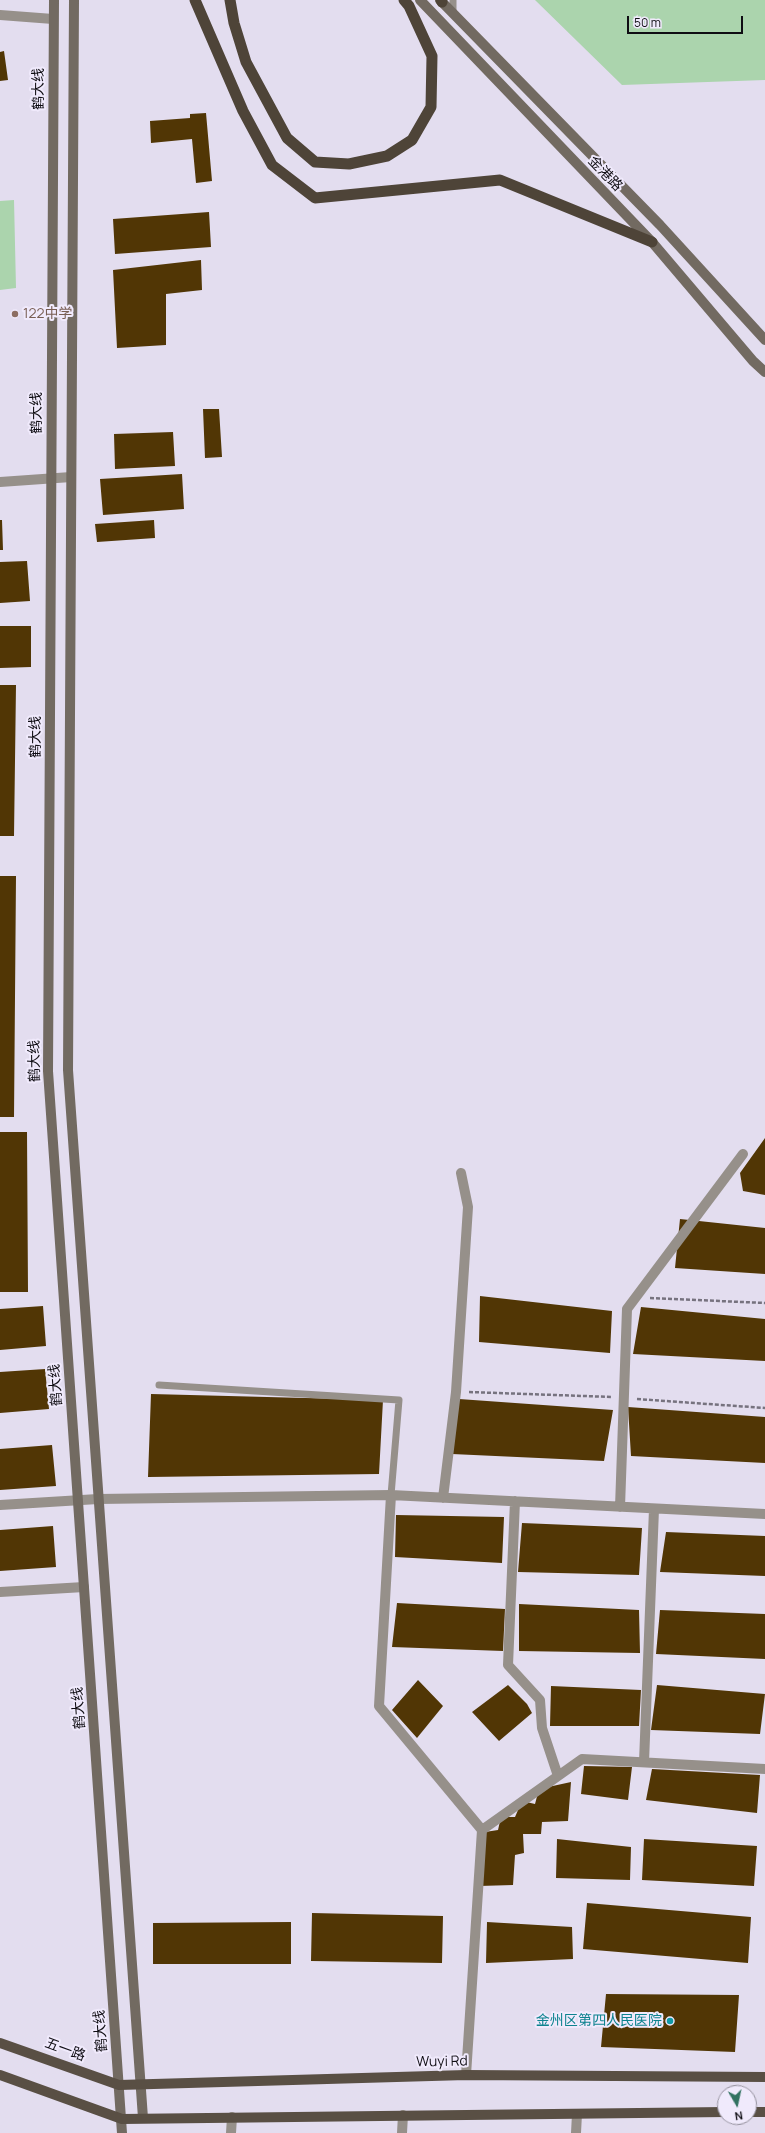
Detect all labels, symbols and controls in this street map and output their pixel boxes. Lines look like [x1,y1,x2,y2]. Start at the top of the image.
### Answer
scale bar [629,8,745,34]
text: 50 m [634,14,661,31]
street label: 鹤大线 [31,68,47,110]
street label: 金港路 [584,153,626,195]
place label: 122中学 [23,306,72,322]
marker: 122中学 [10,309,20,319]
street label: 鹤大线 [29,392,45,434]
street label: 鹤大线 [28,716,44,758]
street label: 鹤大线 [26,1040,44,1082]
street label: 鹤大线 [46,1363,66,1407]
street label: 鹤大线 [69,1686,89,1730]
street label: 鹤大线 [91,2009,111,2053]
place label: 金州区第四人民医院 [536,2013,662,2029]
marker: 金州区第四人民医院 [665,2016,675,2026]
street label: 五一路 [42,2035,88,2065]
street label: Wuyi Rd [416,2053,468,2071]
north arrow [717,2085,757,2125]
text: N [734,2108,744,2124]

